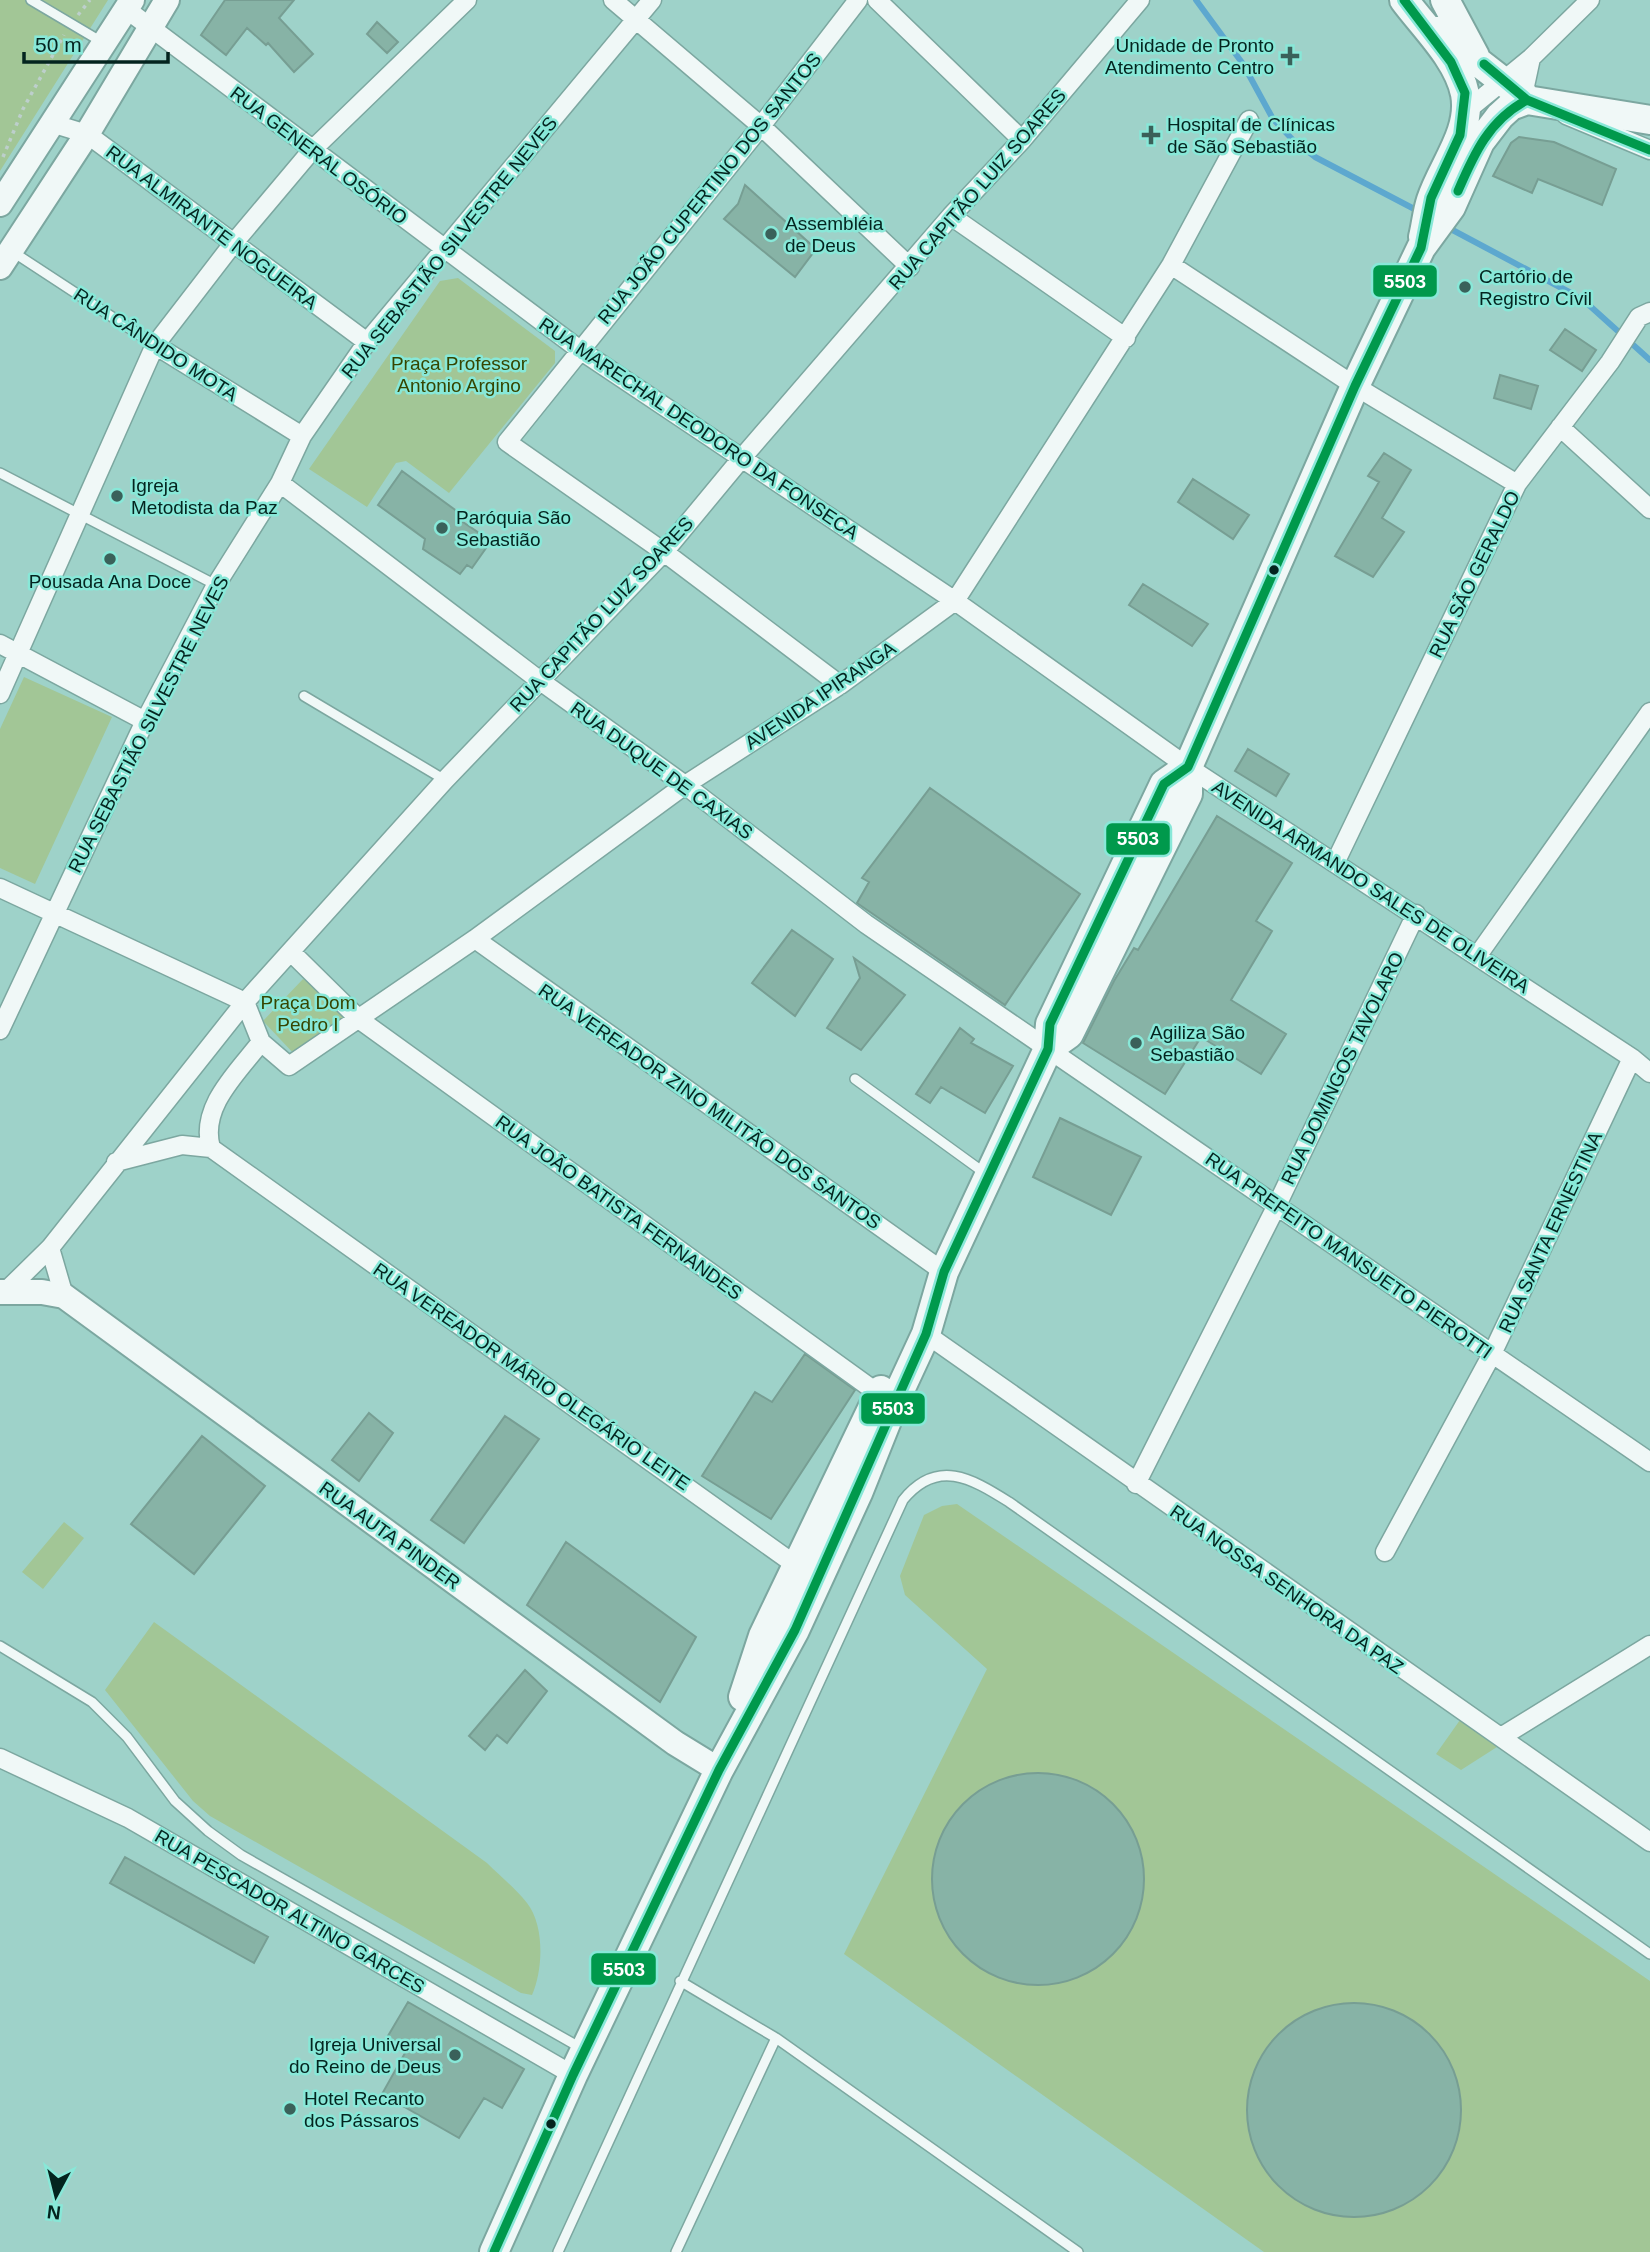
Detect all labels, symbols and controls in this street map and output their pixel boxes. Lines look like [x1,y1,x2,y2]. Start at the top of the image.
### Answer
scale bar [24,21,168,65]
text: 50 m [35,33,82,56]
place label: Unidade de Pronto Atendimento Centro [1105,35,1274,78]
marker: Unidade de Pronto Atendimento Centro [1280,46,1300,66]
street label: RUA JOÃO CUPERTINO DOS SANTOS [593,49,825,328]
street label: RUA GENERAL OSÓRIO [226,82,411,229]
street label: RUA CAPITÃO LUIZ SOARES [885,85,1070,294]
street label: RUA SEBASTIÃO SILVESTRE NEVES [337,112,561,382]
place label: Hospital de Clínicas de São Sebastião [1167,114,1335,157]
marker: Hospital de Clínicas de São Sebastião [1141,125,1161,145]
street label: RUA ALMIRANTE NOGUEIRA [102,141,322,314]
place label: Assembléia de Deus [785,213,884,256]
marker: Assembléia de Deus [763,226,779,242]
line badge: 5503 [1372,264,1438,298]
place label: Cartório de Registro Cívil [1479,266,1592,309]
text: 5503 [1384,271,1426,292]
marker: Cartório de Registro Cívil [1457,279,1473,295]
street label: RUA CÂNDIDO MOTA [70,284,242,405]
street label: RUA MARECHAL DEODORO DA FONSECA [535,313,863,544]
park label: Praça Professor Antonio Argino [391,353,528,396]
place label: Igreja Metodista da Paz [131,475,278,518]
marker: Igreja Metodista da Paz [109,488,125,504]
street label: RUA SÃO GERALDO [1425,488,1524,661]
place label: Paróquia São Sebastião [456,507,571,550]
street label: RUA CAPITÃO LUIZ SOARES [505,513,697,716]
marker: Paróquia São Sebastião [434,520,450,536]
marker: Pousada Ana Doce [102,551,118,567]
unlabelled marker [1267,563,1281,577]
place label: Pousada Ana Doce [29,571,191,592]
street label: RUA SEBASTIÃO SILVESTRE NEVES [64,572,233,876]
street label: AVENIDA IPIRANGA [741,637,900,754]
street label: RUA DUQUE DE CAXIAS [567,697,757,843]
street label: AVENIDA ARMANDO SALES DE OLIVEIRA [1208,776,1533,997]
line badge: 5503 [1105,822,1171,856]
text: 5503 [1117,828,1159,849]
street label: RUA DOMINGOS TAVOLARO [1277,949,1408,1188]
street label: RUA VEREADOR ZINO MILITÃO DOS SANTOS [535,980,885,1233]
park label: Praça Dom Pedro I [260,992,356,1035]
place label: Agiliza São Sebastião [1150,1022,1245,1065]
marker: Agiliza São Sebastião [1128,1035,1144,1051]
street label: RUA JOÃO BATISTA FERNANDES [492,1111,746,1304]
street label: RUA SANTA ERNESTINA [1495,1128,1606,1336]
street label: RUA PREFEITO MANSUETO PIEROTTI [1202,1148,1496,1363]
street label: RUA VEREADOR MÁRIO OLEGÁRIO LEITE [370,1258,694,1494]
line badge: 5503 [860,1392,926,1425]
text: 5503 [872,1398,914,1419]
street label: RUA AUTA PINDER [315,1477,464,1593]
street label: RUA NOSSA SENHORA DA PAZ [1166,1501,1408,1678]
street label: RUA PESCADOR ALTINO GARCES [151,1825,428,1998]
line badge: 5503 [590,1952,657,1986]
text: 5503 [603,1959,645,1980]
place label: Igreja Universal do Reino de Deus [289,2034,441,2077]
marker: Igreja Universal do Reino de Deus [447,2047,463,2063]
place label: Hotel Recanto dos Pássaros [304,2088,424,2131]
marker: Hotel Recanto dos Pássaros [282,2101,298,2117]
unlabelled marker [544,2117,558,2131]
north arrow [21,2161,91,2231]
text: N [46,2201,62,2224]

